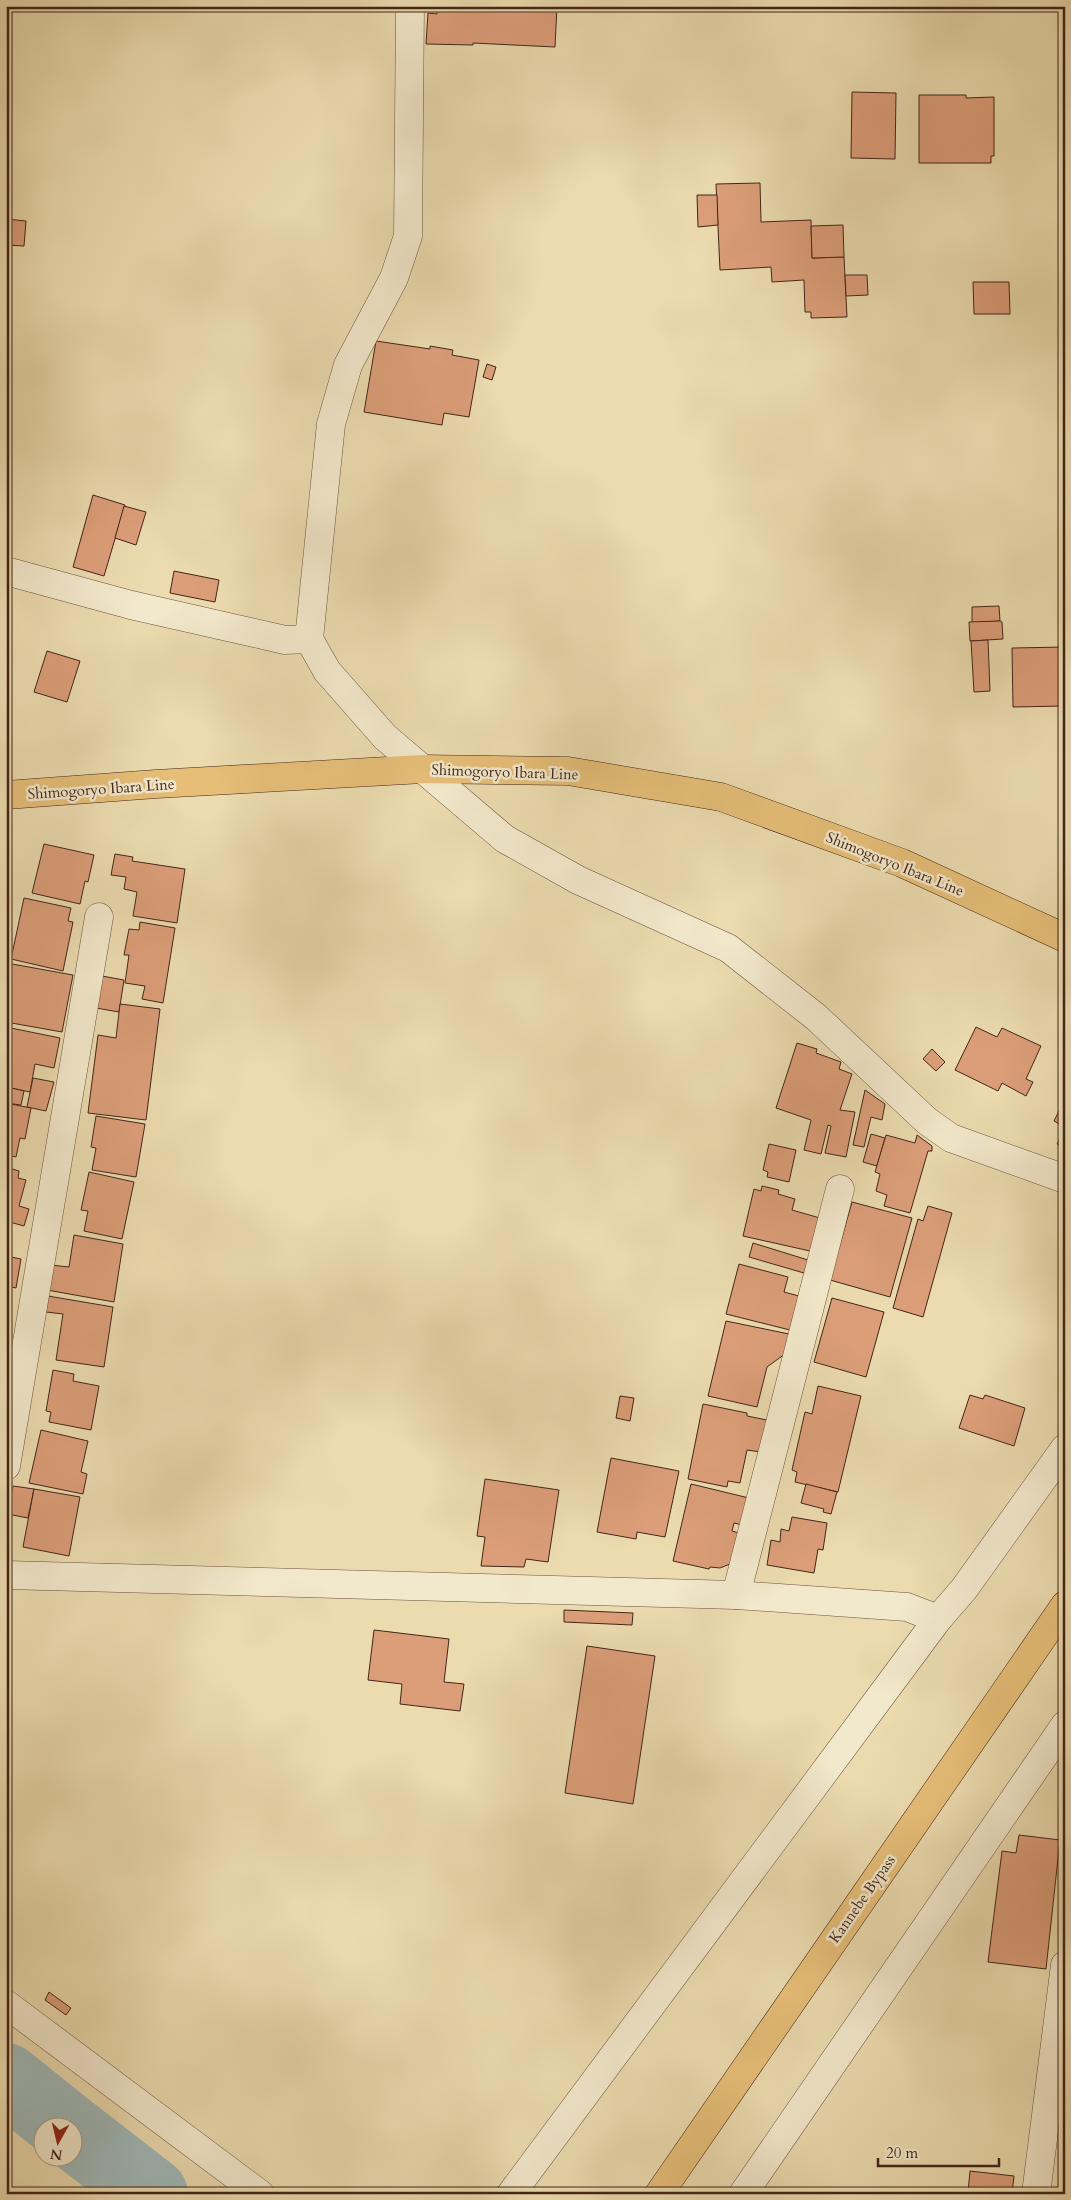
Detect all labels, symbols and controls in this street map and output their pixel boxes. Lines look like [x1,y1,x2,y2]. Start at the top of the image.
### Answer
street label: Shimogoryo Ibara Line [431,759,579,785]
street label: Shimogoryo Ibara Line [27,774,175,804]
street label: Shimogoryo Ibara Line [823,827,967,901]
street label: Kannebe Bypass [824,1851,900,1947]
north arrow [32,2118,82,2168]
scale bar [878,2135,1000,2167]
text: 20 m [886,2143,918,2163]
text: N [49,2144,64,2165]

